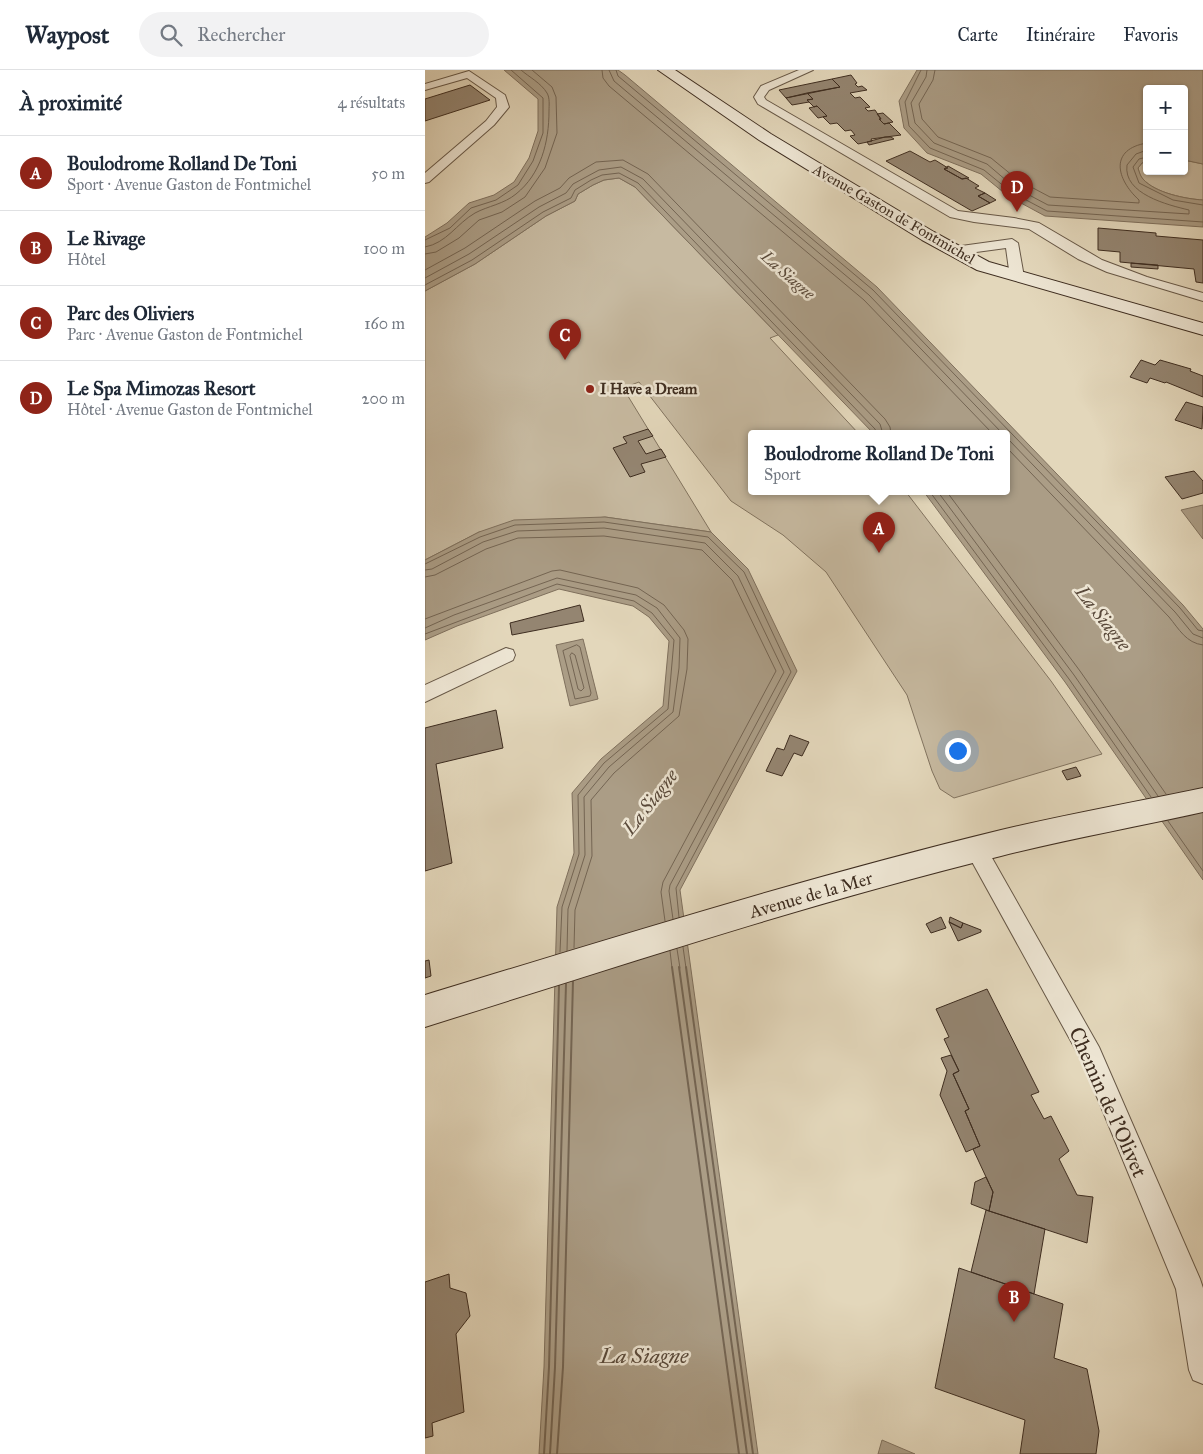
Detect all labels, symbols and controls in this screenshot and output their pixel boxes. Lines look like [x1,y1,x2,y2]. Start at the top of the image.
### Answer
search box [139,12,489,57]
text: Waypost [25,20,109,50]
icon: search [157,21,185,49]
text: Rechercher [197,23,285,46]
text: Carte [958,24,998,46]
text: Itinéraire [1026,24,1095,46]
text: Favoris [1123,24,1178,46]
map controls [1143,85,1188,175]
button: + [1143,85,1188,130]
text: À proximité [20,90,122,116]
text: 4 résultats [338,93,405,112]
button: − [1143,130,1188,175]
text: Boulodrome Rolland De Toni [67,152,297,175]
street label: Avenue Gaston de Fontmichel [809,160,979,268]
text: A [31,164,41,183]
text: 50 m [371,164,405,183]
pin: D [1001,171,1033,212]
text: Sport · Avenue Gaston de Fontmichel [67,175,311,194]
text: Le Rivage [67,227,145,250]
text: B [31,239,41,258]
text: 100 m [363,239,405,258]
water label: La Siagne [757,246,819,304]
text: Hôtel [67,250,105,269]
text: Parc des Oliviers [67,302,194,325]
text: C [31,314,41,333]
text: 160 m [364,314,405,333]
pin: C [549,319,581,360]
text: Parc · Avenue Gaston de Fontmichel [67,325,302,344]
text: Le Spa Mimozas Resort [67,377,255,400]
place label: I Have a Dream [600,380,698,398]
marker: I Have a Dream [584,383,596,395]
text: D [30,389,42,408]
text: 200 m [362,389,405,408]
text: Hôtel · Avenue Gaston de Fontmichel [67,400,313,419]
popup [748,430,1010,495]
text: Boulodrome Rolland De Toni [764,442,994,465]
text: Sport [764,465,801,484]
pin: A [863,512,895,553]
water label: La Siagne [1070,580,1136,656]
your location [945,738,971,764]
water label: La Siagne [617,764,683,840]
street label: Avenue de la Mer [746,867,875,923]
street label: Chemin de l'Olivet [1063,1023,1153,1182]
pin: B [998,1281,1030,1322]
water label: La Siagne [599,1342,689,1369]

